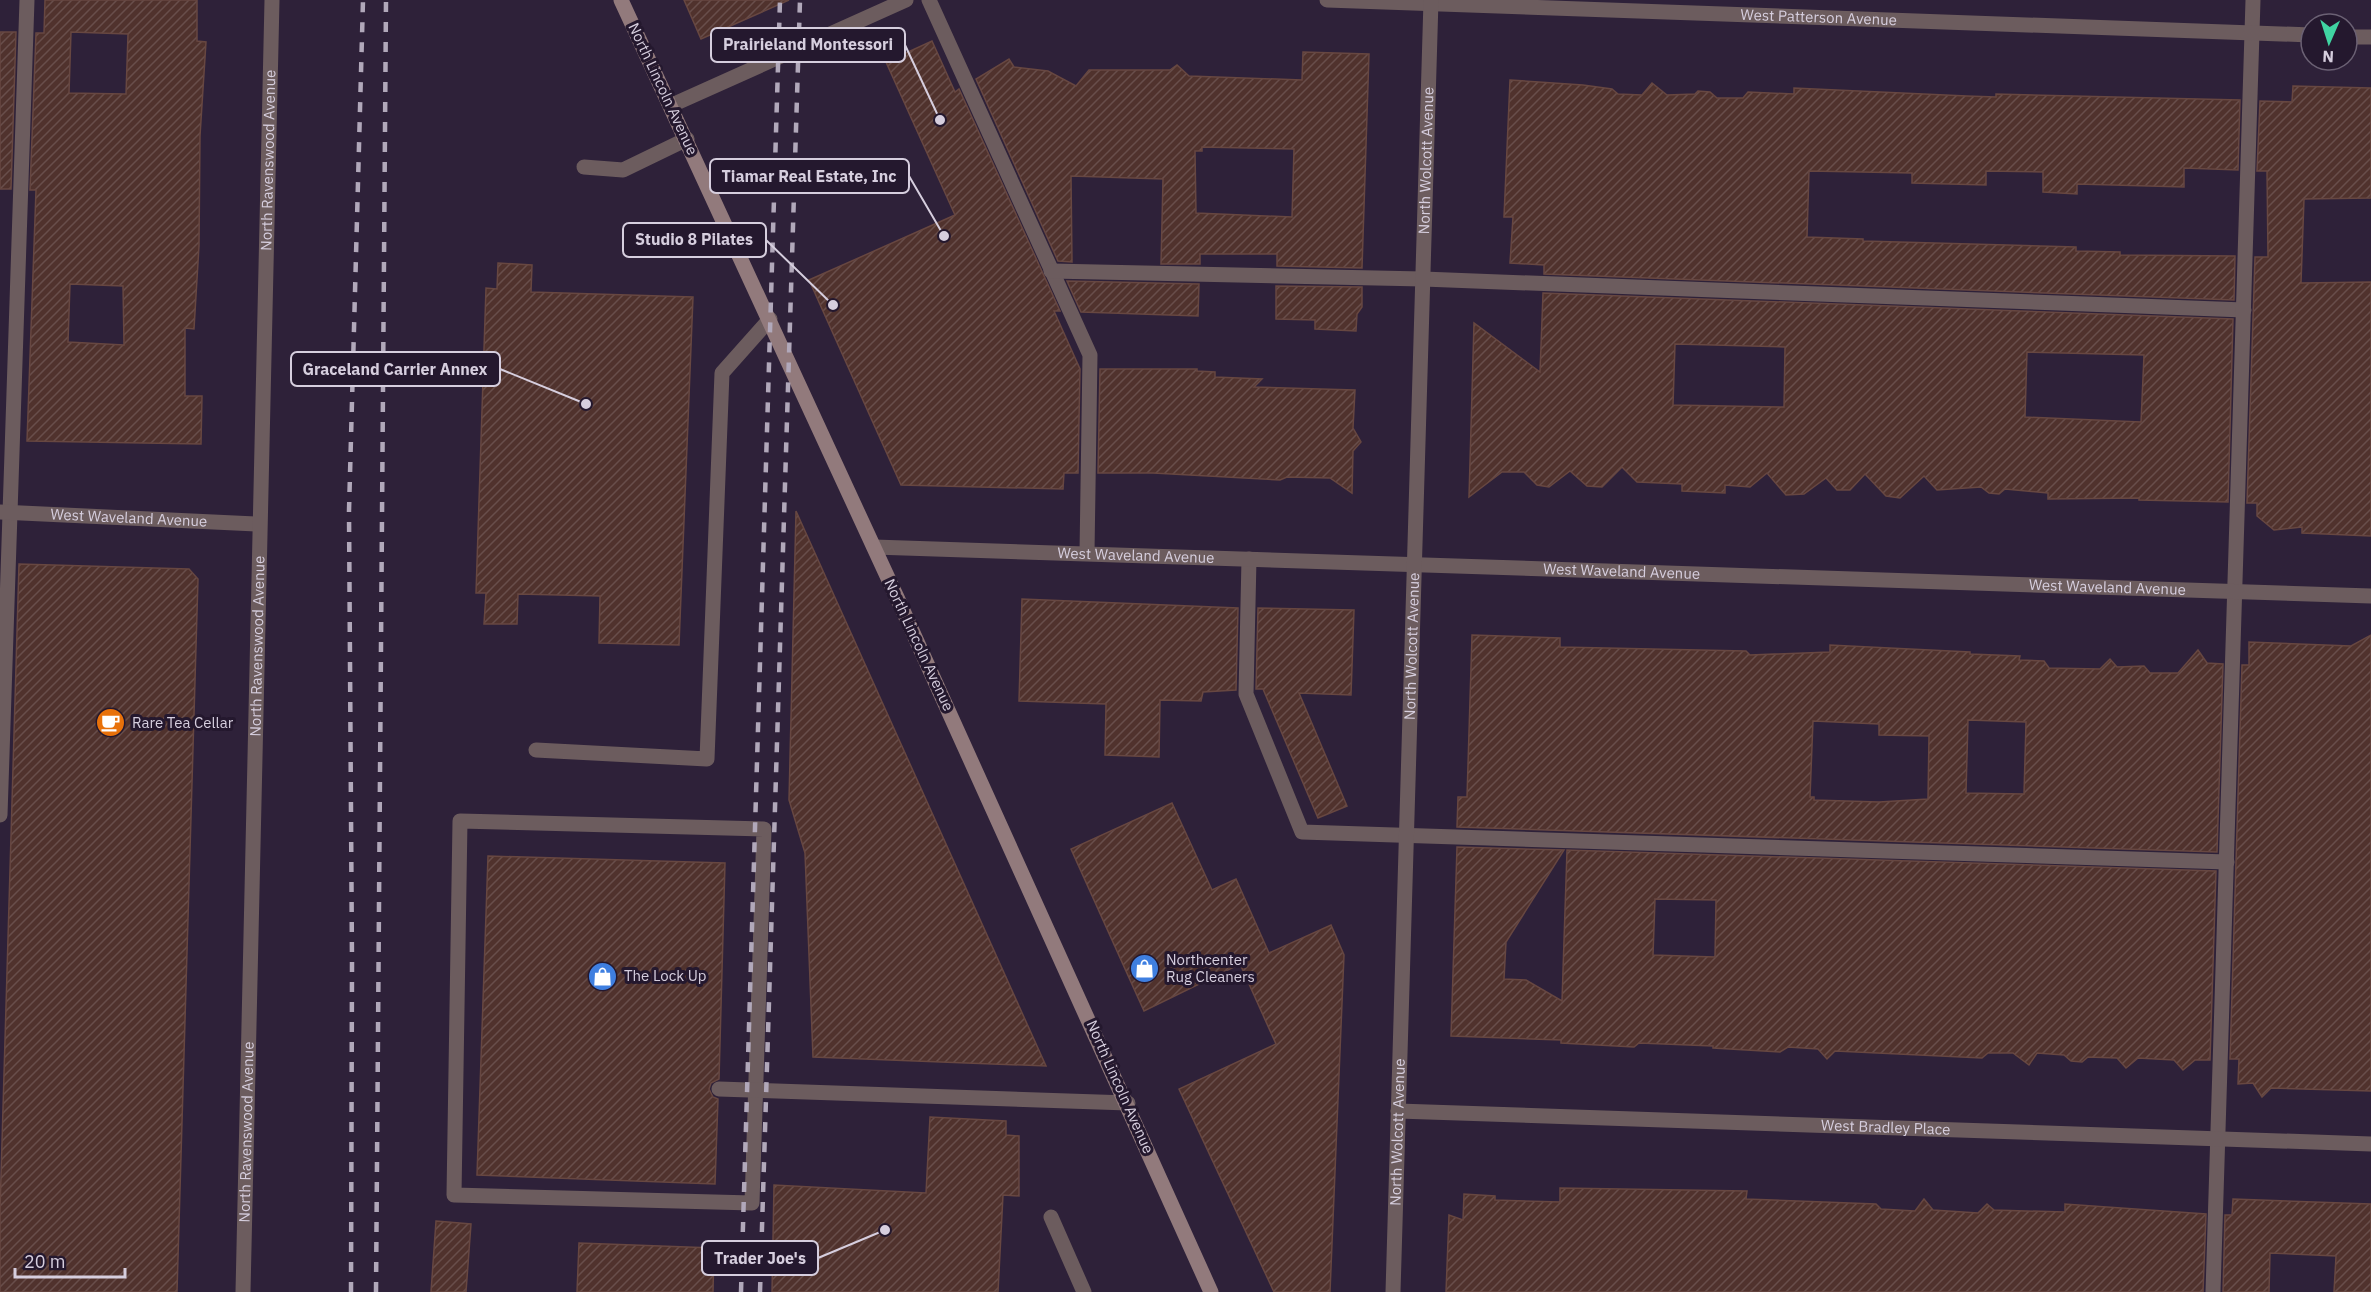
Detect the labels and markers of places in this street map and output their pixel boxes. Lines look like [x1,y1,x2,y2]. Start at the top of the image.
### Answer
callout: Prairieland Montessori [711,28,905,62]
callout: Tiamar Real Estate, Inc [710,159,909,193]
callout: Studio 8 Pilates [623,223,766,257]
callout: Graceland Carrier Annex [291,352,500,386]
cafe icon: Rare Tea Cellar [95,707,127,739]
place label: Rare Tea Cellar [132,713,234,732]
place label: Northcenter Rug Cleaners [1166,950,1255,986]
shop icon: Northcenter Rug Cleaners [1129,953,1161,985]
shop icon: The Lock Up [587,960,619,992]
place label: The Lock Up [624,966,707,985]
callout: Trader Joe's [702,1241,818,1275]

